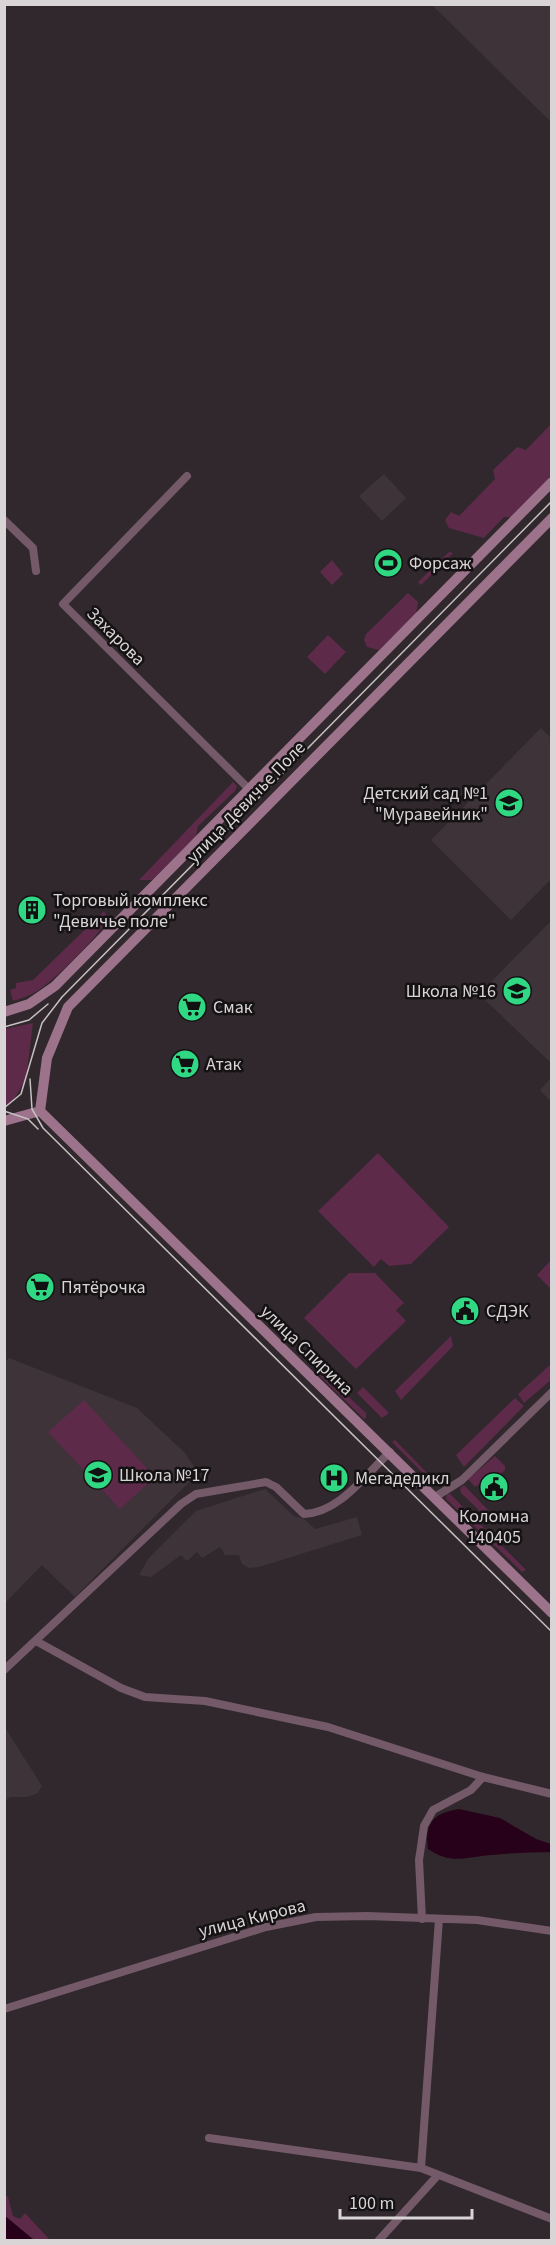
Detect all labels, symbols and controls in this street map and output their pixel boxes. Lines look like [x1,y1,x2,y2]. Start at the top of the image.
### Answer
sports icon: Форсаж [372,547,404,579]
place label: Форсаж [409,551,472,576]
street label: Захарова [81,601,151,671]
street label: улица Девичье Поле [181,736,311,869]
place label: Детский сад №1 "Муравейник" [363,781,488,827]
school or university icon: Детский сад №1 "Муравейник" [493,787,525,819]
place label: Торговый комплекс "Девичье поле" [53,888,208,934]
building icon: Торговый комплекс "Девичье поле" [16,894,48,926]
school or university icon: Школа №16 [501,975,533,1007]
place label: Школа №16 [406,979,496,1004]
supermarket icon: Смак [176,991,208,1023]
place label: Смак [213,995,253,1020]
supermarket icon: Атак [169,1048,201,1080]
place label: Атак [206,1052,242,1077]
supermarket icon: Пятёрочка [24,1271,56,1303]
place label: Пятёрочка [61,1275,146,1300]
public building icon: СДЭК [449,1295,481,1327]
street label: улица Спирина [255,1299,359,1401]
place label: СДЭК [486,1299,529,1324]
school or university icon: Школа №17 [82,1459,114,1491]
hospital icon: Мегадедикл [318,1462,350,1494]
place label: Школа №17 [119,1463,209,1488]
place label: Мегадедикл [355,1466,450,1491]
public building icon: Коломна 140405 [478,1471,510,1503]
place label: Коломна 140405 [459,1504,529,1550]
street label: улица Кирова [196,1893,308,1944]
scale bar [340,2182,472,2220]
text: 100 m [349,2191,394,2216]

